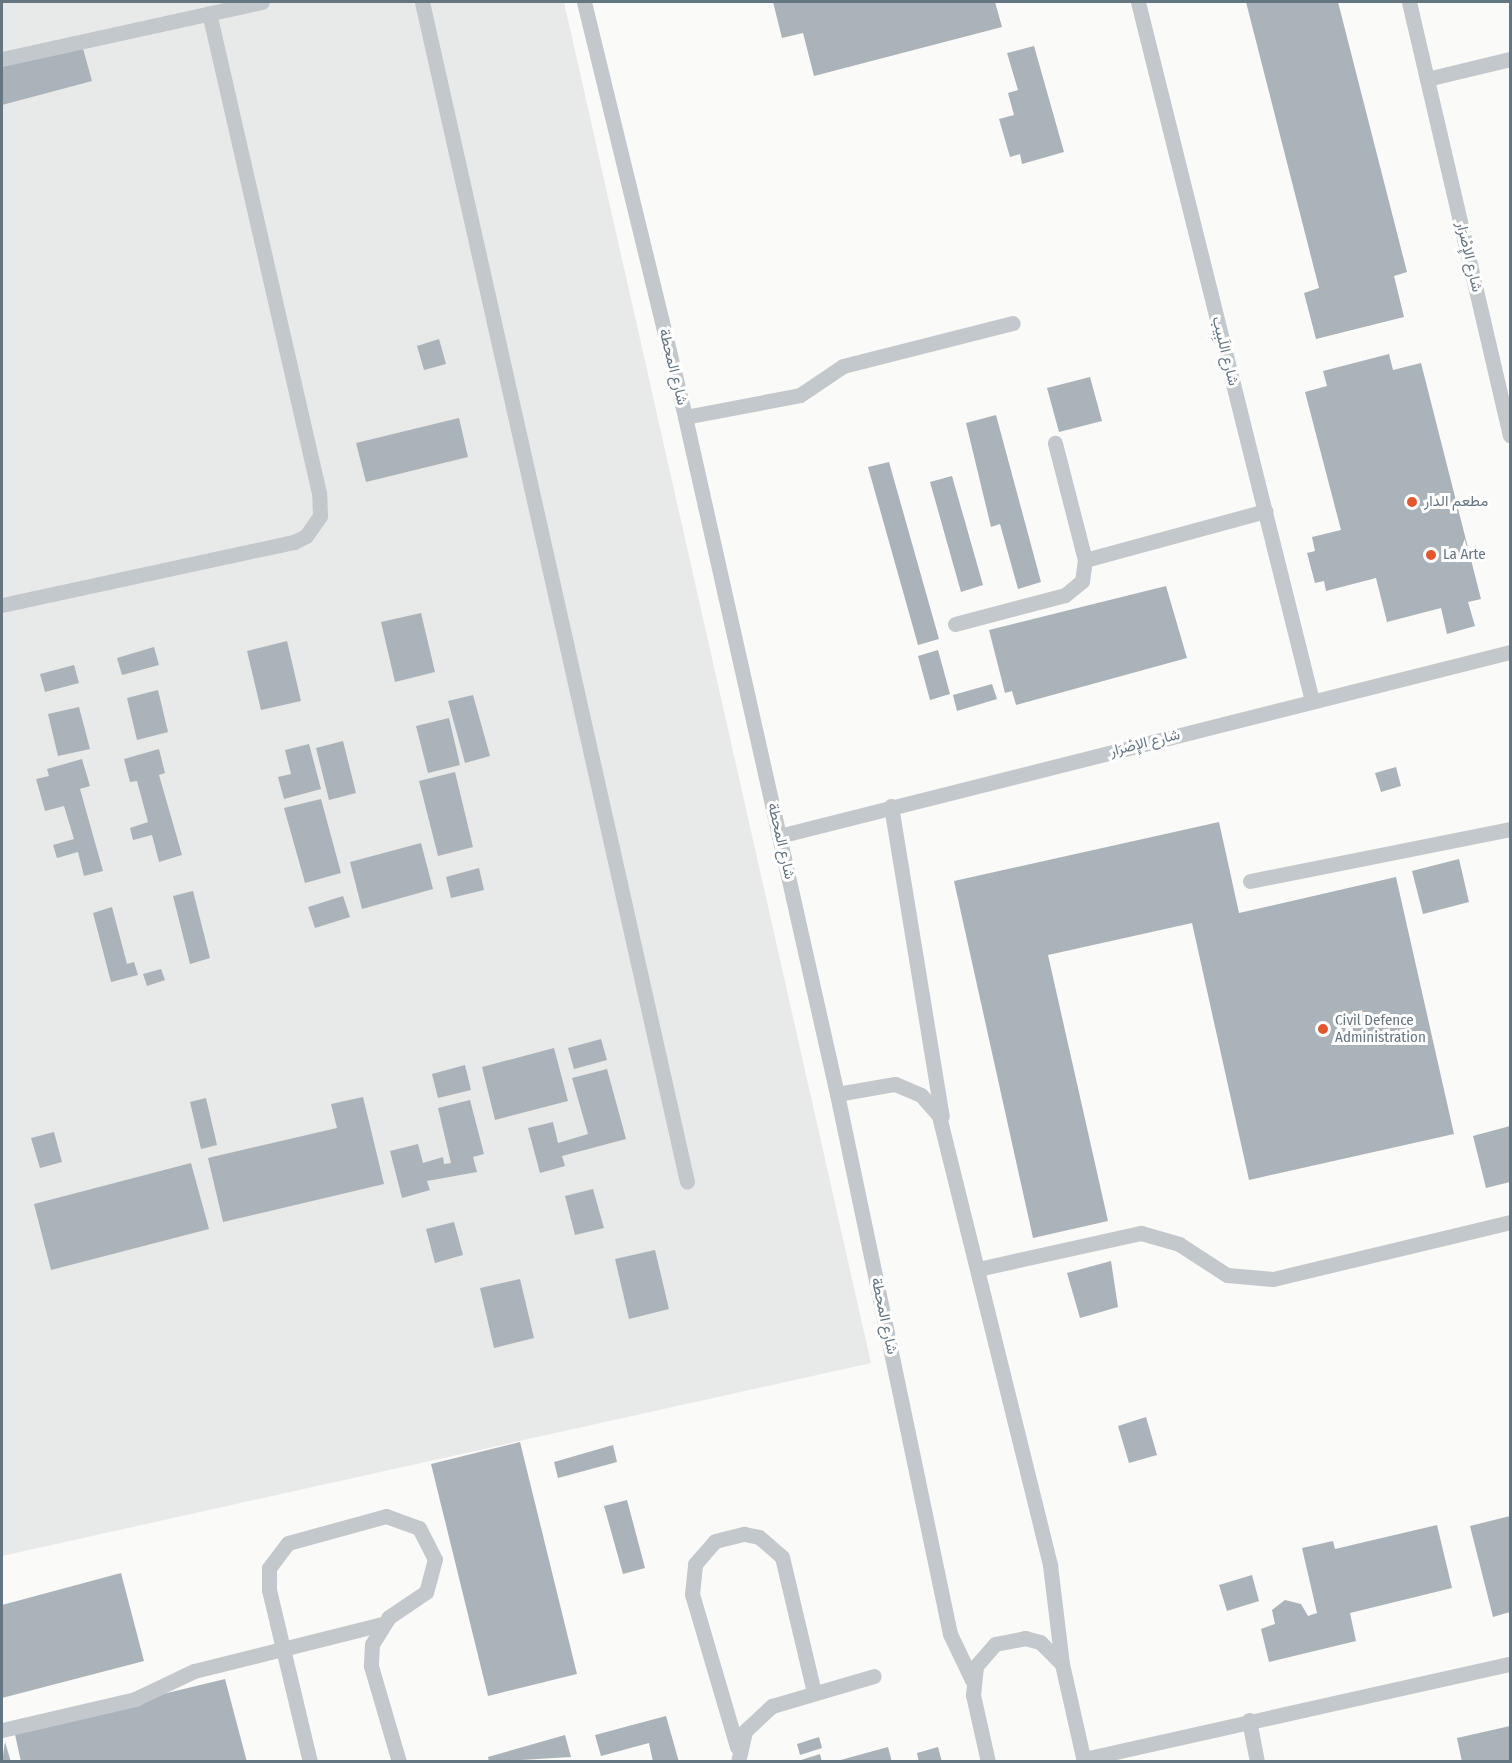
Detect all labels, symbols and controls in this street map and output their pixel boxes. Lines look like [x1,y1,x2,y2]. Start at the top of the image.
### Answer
street label: شارع الإِصْرَار [1452,220,1486,294]
street label: شارع اللَبِيب [1208,314,1242,388]
street label: شارع المحطة [655,327,691,407]
place label: مطعم الدار [1424,493,1488,511]
marker: مطعم الدار [1405,495,1419,509]
place label: La Arte [1443,546,1486,564]
marker: La Arte [1424,548,1438,562]
street label: شارع الإِصْرَار [1108,726,1182,760]
street label: شارع المحطة [763,801,799,881]
place label: Civil Defence Administration [1335,1011,1426,1046]
marker: Civil Defence Administration [1316,1022,1330,1036]
street label: شارع المحطة [867,1276,901,1356]

